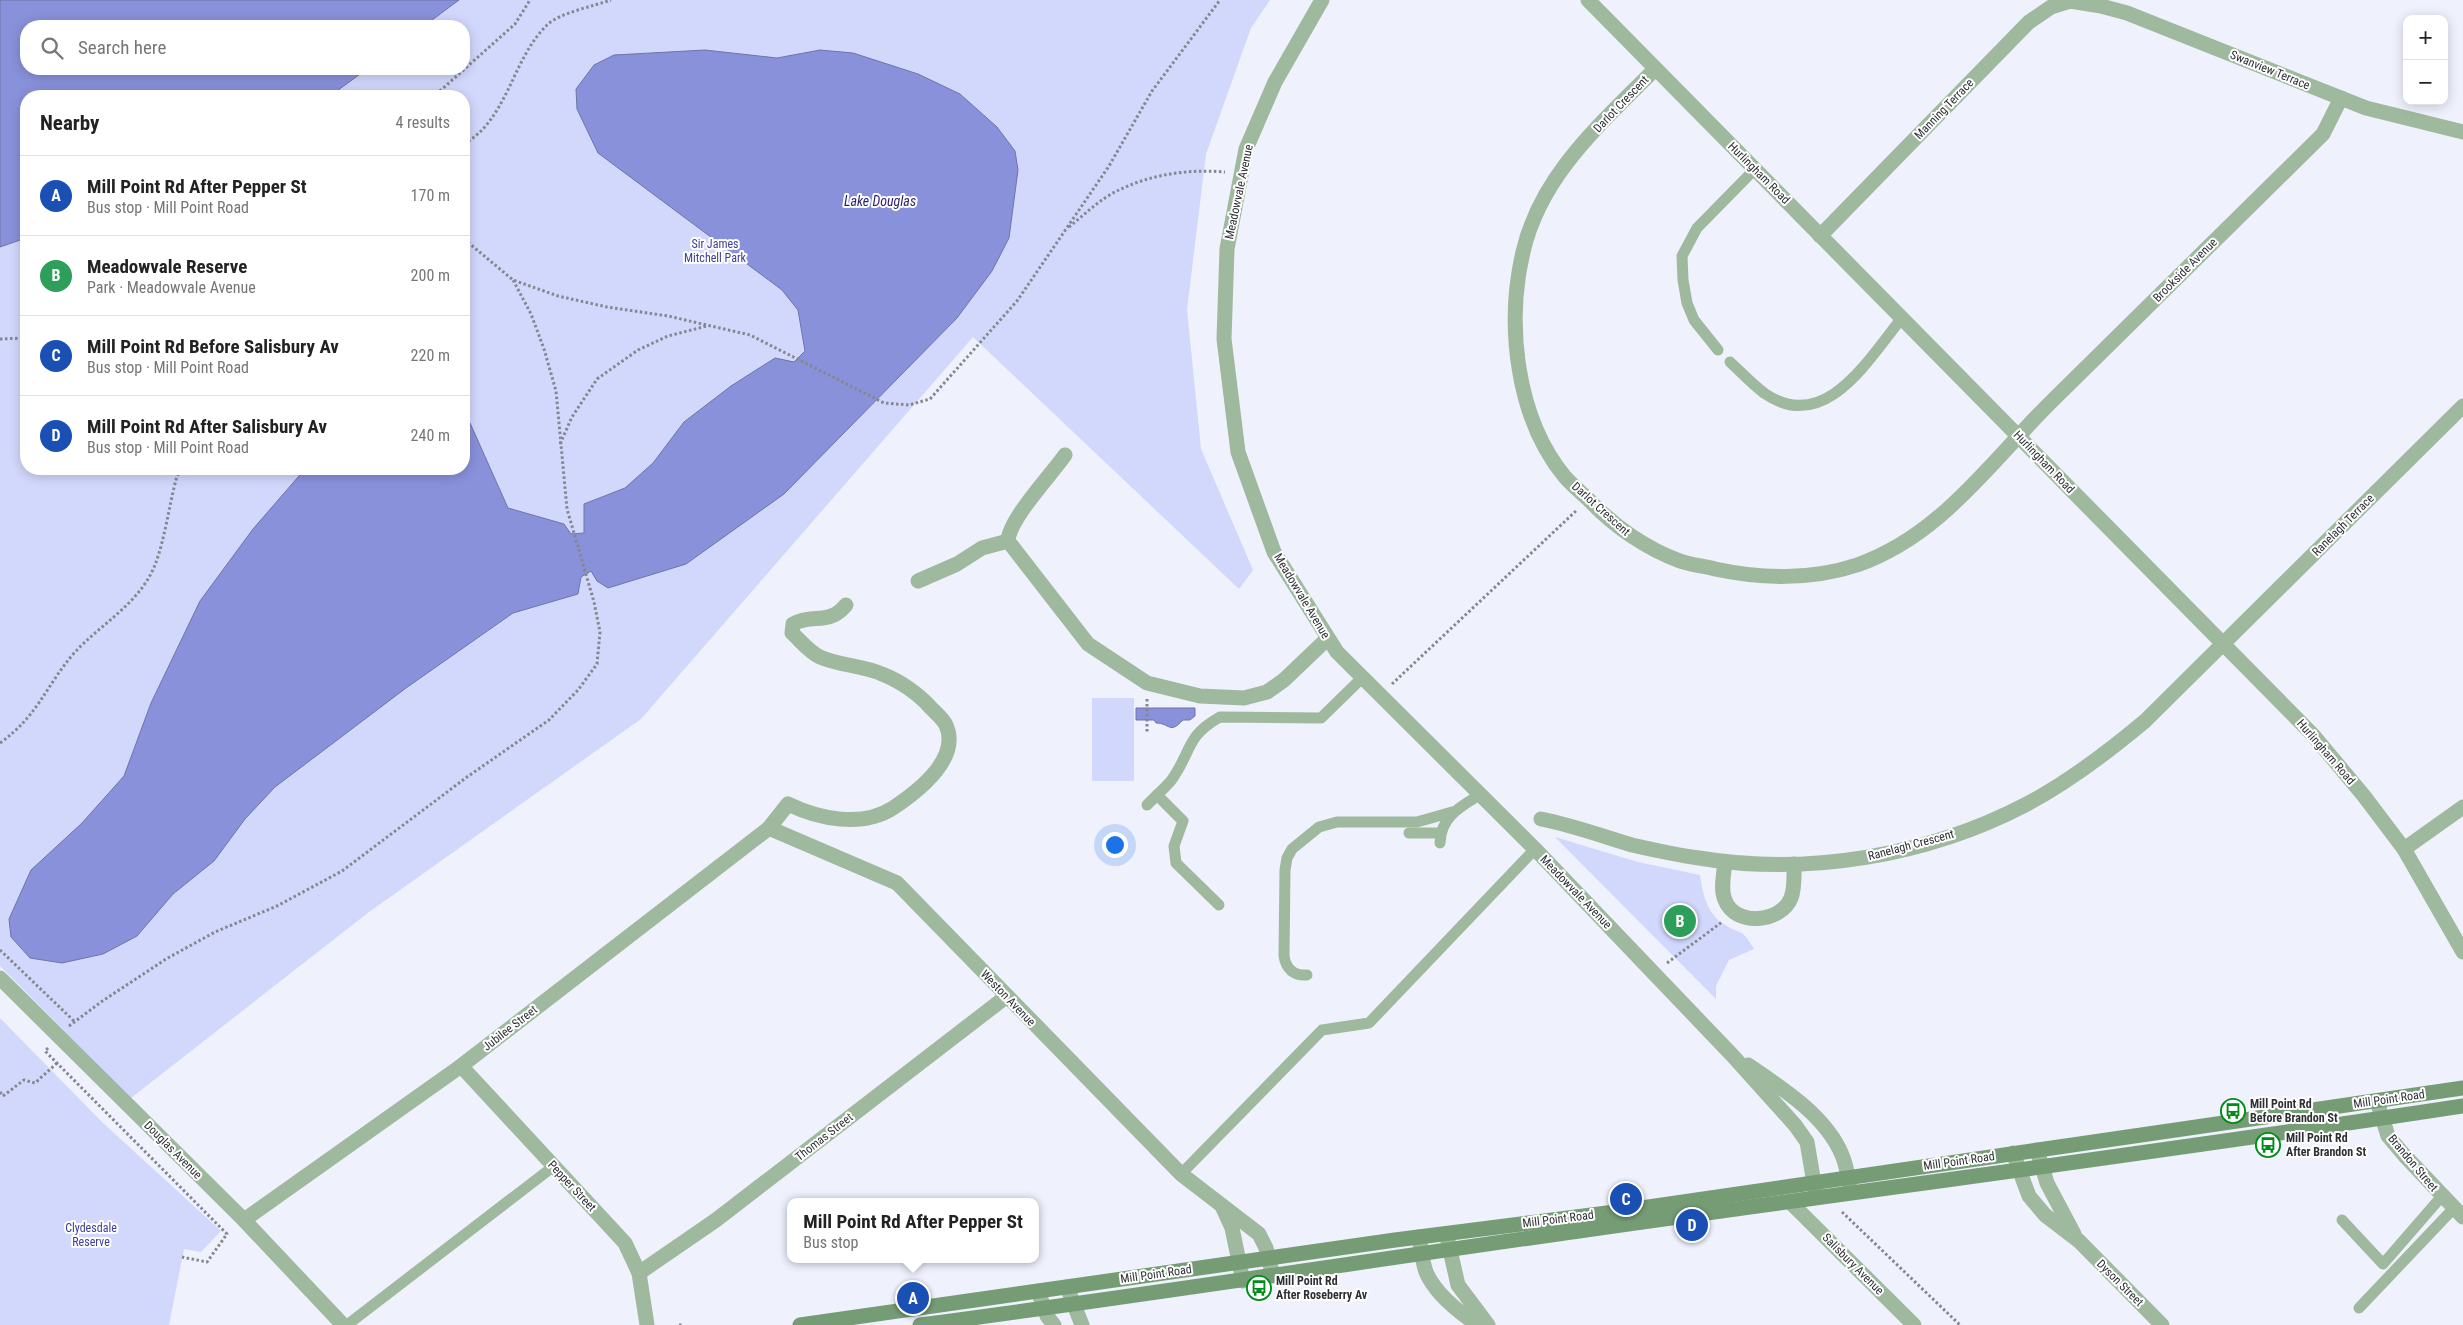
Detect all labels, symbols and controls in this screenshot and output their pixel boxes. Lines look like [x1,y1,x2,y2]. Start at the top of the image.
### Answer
map controls [2403,15,2448,105]
button: + [2403,15,2448,60]
search box [20,20,470,75]
icon: search [38,34,66,62]
text: Search here [78,36,166,59]
street label: Swanview Terrace [2228,48,2312,92]
button: − [2403,60,2448,105]
street label: Darlot Crescent [1591,72,1652,135]
street label: Manning Terrace [1912,76,1977,142]
text: Nearby [40,111,99,135]
text: 4 results [395,113,450,132]
street label: Hurlingham Road [1725,139,1793,207]
street label: Meadowvale Avenue [1222,143,1256,241]
text: Mill Point Rd After Pepper St [87,175,307,198]
text: A [51,186,61,205]
text: 170 m [411,186,450,205]
water label: Lake Douglas [844,193,916,209]
text: Bus stop · Mill Point Road [87,198,249,217]
street label: Brookside Avenue [2150,235,2220,305]
park label: Sir James Mitchell Park [684,237,747,265]
text: Meadowvale Reserve [87,255,247,278]
text: B [52,266,60,285]
text: 200 m [411,266,450,285]
text: Park · Meadowvale Avenue [87,278,256,297]
text: Mill Point Rd Before Salisbury Av [87,335,339,358]
text: C [51,346,61,365]
text: 220 m [411,346,450,365]
text: Bus stop · Mill Point Road [87,358,249,377]
text: Mill Point Rd After Salisbury Av [87,415,327,438]
text: D [51,426,61,445]
text: 240 m [411,426,450,445]
street label: Hurlingham Road [2011,428,2077,496]
text: Bus stop · Mill Point Road [87,438,249,457]
street label: Darlot Crescent [1569,479,1633,539]
street label: Ranelagh Terrace [2309,491,2377,559]
street label: Meadowvale Avenue [1271,551,1333,641]
street label: Hurlingham Road [2294,717,2358,787]
street label: Ranelagh Crescent [1866,827,1956,863]
your location [1102,832,1128,858]
street label: Meadowvale Avenue [1537,852,1615,932]
pin: B [1664,902,1696,940]
street label: Weston Avenue [978,967,1039,1029]
street label: Jubilee Street [480,1002,540,1054]
street label: Mill Point Road [2353,1087,2425,1111]
place label: Mill Point Rd Before Brandon St [2250,1097,2338,1125]
bus stop icon: Mill Point Rd Before Brandon St [2220,1098,2246,1124]
street label: Thomas Street [792,1110,856,1164]
street label: Douglas Avenue [141,1118,205,1182]
place label: Mill Point Rd After Brandon St [2286,1131,2366,1159]
bus stop icon: Mill Point Rd After Brandon St [2255,1132,2281,1158]
street label: Brandon Street [2385,1132,2441,1195]
street label: Mill Point Road [1923,1149,1995,1173]
street label: Pepper Street [545,1158,599,1215]
pin: C [1610,1180,1642,1218]
popup [787,1198,1039,1263]
pin: D [1676,1206,1708,1244]
street label: Mill Point Road [1522,1208,1594,1230]
text: Mill Point Rd After Pepper St [803,1210,1023,1233]
park label: Clydesdale Reserve [65,1221,117,1249]
street label: Salisbury Avenue [1820,1231,1887,1298]
text: Bus stop [803,1233,858,1252]
street label: Dyson Street [2094,1257,2146,1309]
street label: Mill Point Road [1120,1262,1192,1286]
place label: Mill Point Rd After Roseberry Av [1276,1274,1368,1302]
bus stop icon: Mill Point Rd After Roseberry Av [1246,1275,1272,1301]
pin: A [897,1279,929,1317]

